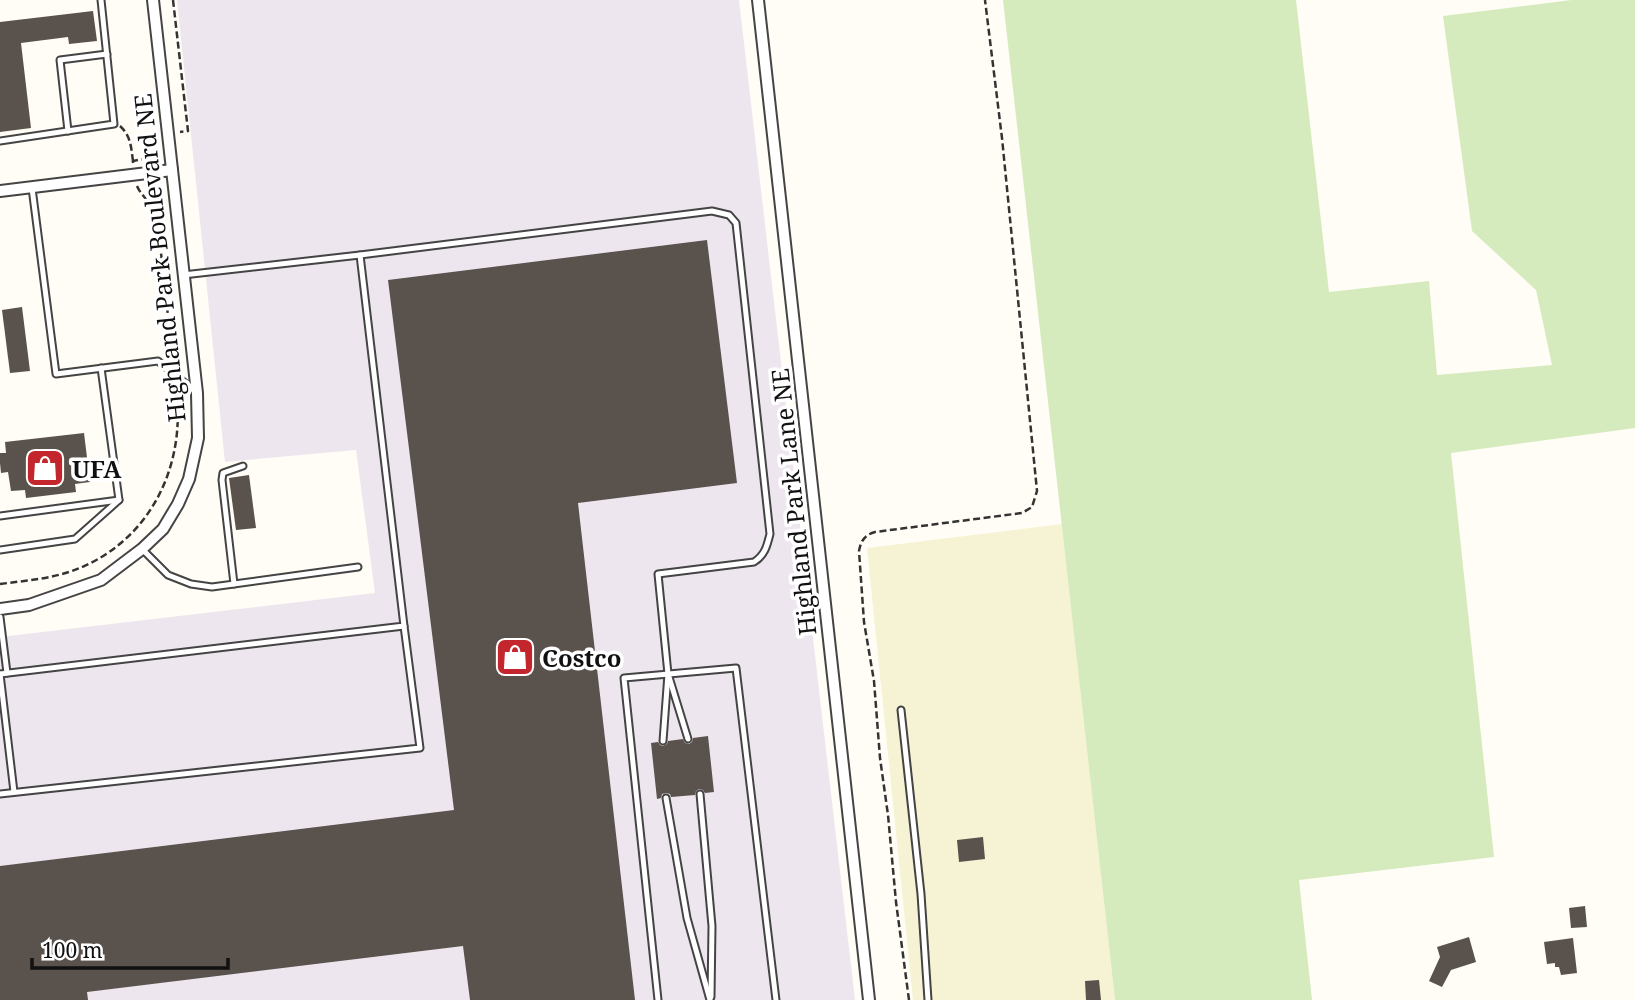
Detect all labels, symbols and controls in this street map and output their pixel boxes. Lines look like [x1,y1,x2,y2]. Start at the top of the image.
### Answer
street label: Highland Park Boulevard NE [125,92,193,424]
street label: Highland Park Lane NE [763,367,823,637]
shop icon: UFA [24,447,66,489]
place label: UFA [72,452,122,485]
shop icon: Costco [494,636,536,678]
place label: Costco [542,641,621,674]
scale bar [32,926,228,970]
text: 100 m [42,936,103,964]

